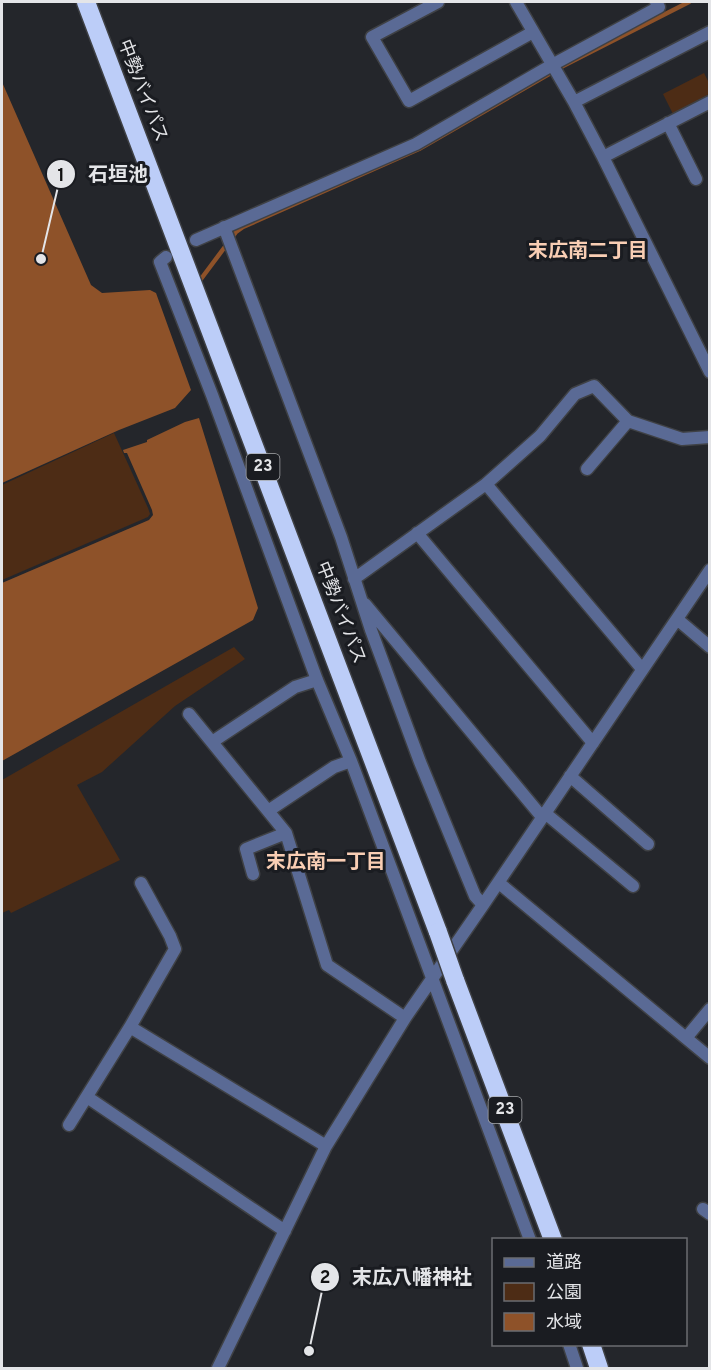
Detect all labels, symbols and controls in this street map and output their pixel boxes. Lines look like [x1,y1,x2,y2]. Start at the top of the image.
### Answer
street label: 中勢バイパス [112,37,172,145]
callout: 石垣池 [46,155,160,193]
text: 石垣池 [88,163,148,189]
text: 1 [57,165,65,188]
district label: 末広南二丁目 [528,239,648,265]
road number: 23 [246,454,280,480]
street label: 中勢バイパス [310,559,370,667]
district label: 末広南一丁目 [266,850,386,876]
road number: 23 [488,1097,522,1123]
legend [492,1238,687,1346]
text: 道路 [546,1252,582,1275]
callout: 末広八幡神社 [310,1258,484,1296]
text: 末広八幡神社 [352,1266,472,1292]
text: 2 [319,1267,331,1290]
text: 公園 [546,1282,582,1305]
text: 水域 [546,1312,582,1335]

